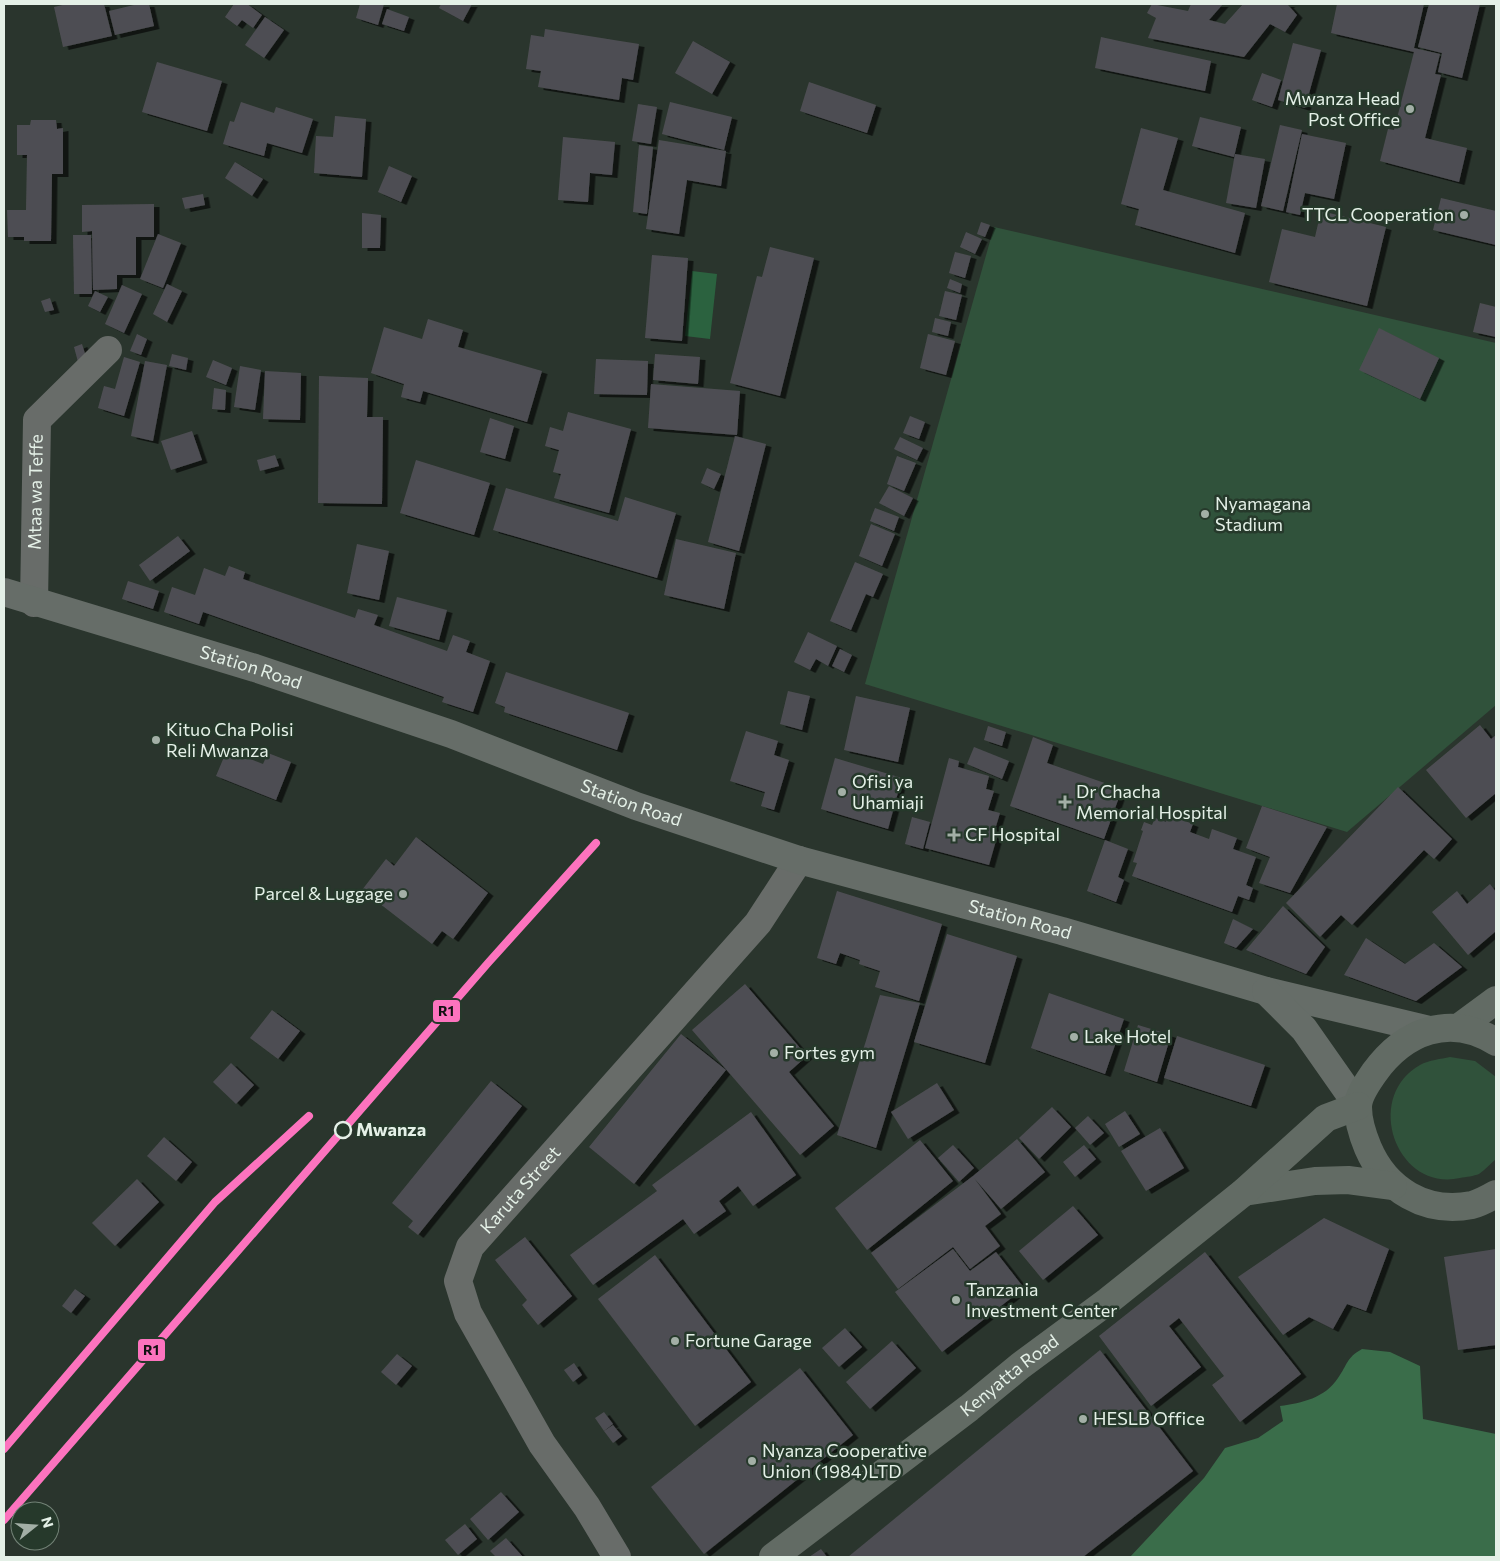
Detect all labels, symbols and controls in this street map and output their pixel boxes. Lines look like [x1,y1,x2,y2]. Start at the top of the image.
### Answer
place label: Mwanza Head Post Office [1285,87,1400,130]
marker: Mwanza Head Post Office [1404,103,1416,115]
place label: TTCL Cooperation [1302,203,1454,225]
marker: TTCL Cooperation [1458,209,1470,221]
street label: Mtaa wa Teffe [23,434,47,550]
place label: Nyamagana Stadium [1215,492,1311,535]
marker: Nyamagana Stadium [1199,508,1211,520]
street label: Station Road [197,640,305,693]
place label: Kituo Cha Polisi Reli Mwanza [166,718,294,761]
marker: Kituo Cha Polisi Reli Mwanza [150,734,162,746]
place label: Ofisi ya Uhamiaji [852,770,924,813]
street label: Station Road [578,774,685,830]
place label: Dr Chacha Memorial Hospital [1076,780,1227,823]
marker: Ofisi ya Uhamiaji [836,786,848,798]
marker: Dr Chacha Memorial Hospital [1058,795,1072,809]
place label: CF Hospital [965,823,1060,845]
marker: CF Hospital [947,828,961,842]
place label: Parcel & Luggage [254,882,393,904]
marker: Parcel & Luggage [397,888,409,900]
street label: Station Road [966,894,1074,943]
line badge: R1 [432,999,461,1023]
text: R1 [438,1002,454,1019]
place label: Lake Hotel [1084,1025,1171,1047]
marker: Lake Hotel [1068,1031,1080,1043]
place label: Fortes gym [784,1041,875,1063]
marker: Fortes gym [768,1047,780,1059]
place label: Mwanza [356,1118,426,1140]
marker: Mwanza [334,1121,352,1139]
street label: Karuta Street [475,1141,565,1238]
place label: Tanzania Investment Center [966,1278,1118,1321]
marker: Tanzania Investment Center [950,1294,962,1306]
place label: Fortune Garage [685,1329,812,1351]
street label: Kenyatta Road [955,1329,1062,1421]
marker: Fortune Garage [669,1335,681,1347]
line badge: R1 [137,1338,166,1362]
text: R1 [143,1341,159,1358]
place label: HESLB Office [1093,1407,1205,1429]
marker: HESLB Office [1077,1413,1089,1425]
place label: Nyanza Cooperative Union (1984)LTD [762,1439,927,1482]
marker: Nyanza Cooperative Union (1984)LTD [746,1455,758,1467]
north arrow [10,1501,60,1551]
text: N [38,1515,58,1530]

